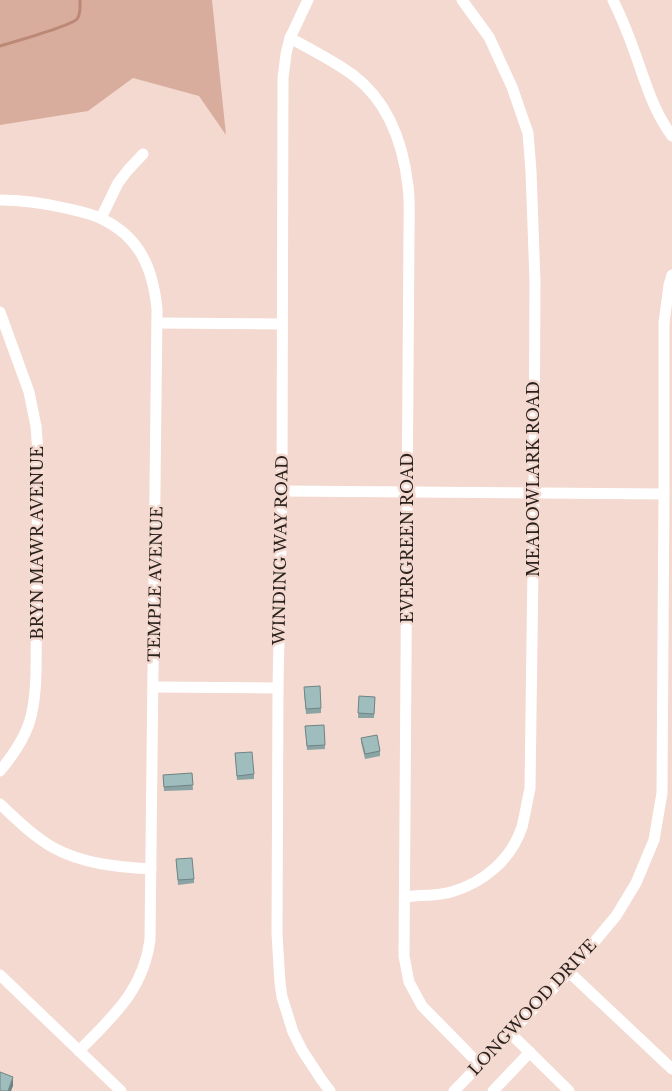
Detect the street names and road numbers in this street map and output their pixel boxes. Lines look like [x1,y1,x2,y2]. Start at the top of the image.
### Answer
street label: MEADOWLARK ROAD [523,381,543,577]
street label: BRYN MAWR AVENUE [27,446,47,640]
street label: EVERGREEN ROAD [397,453,417,623]
street label: WINDING WAY ROAD [268,455,292,646]
street label: TEMPLE AVENUE [144,506,166,662]
street label: LONGWOOD DRIVE [464,935,600,1079]

